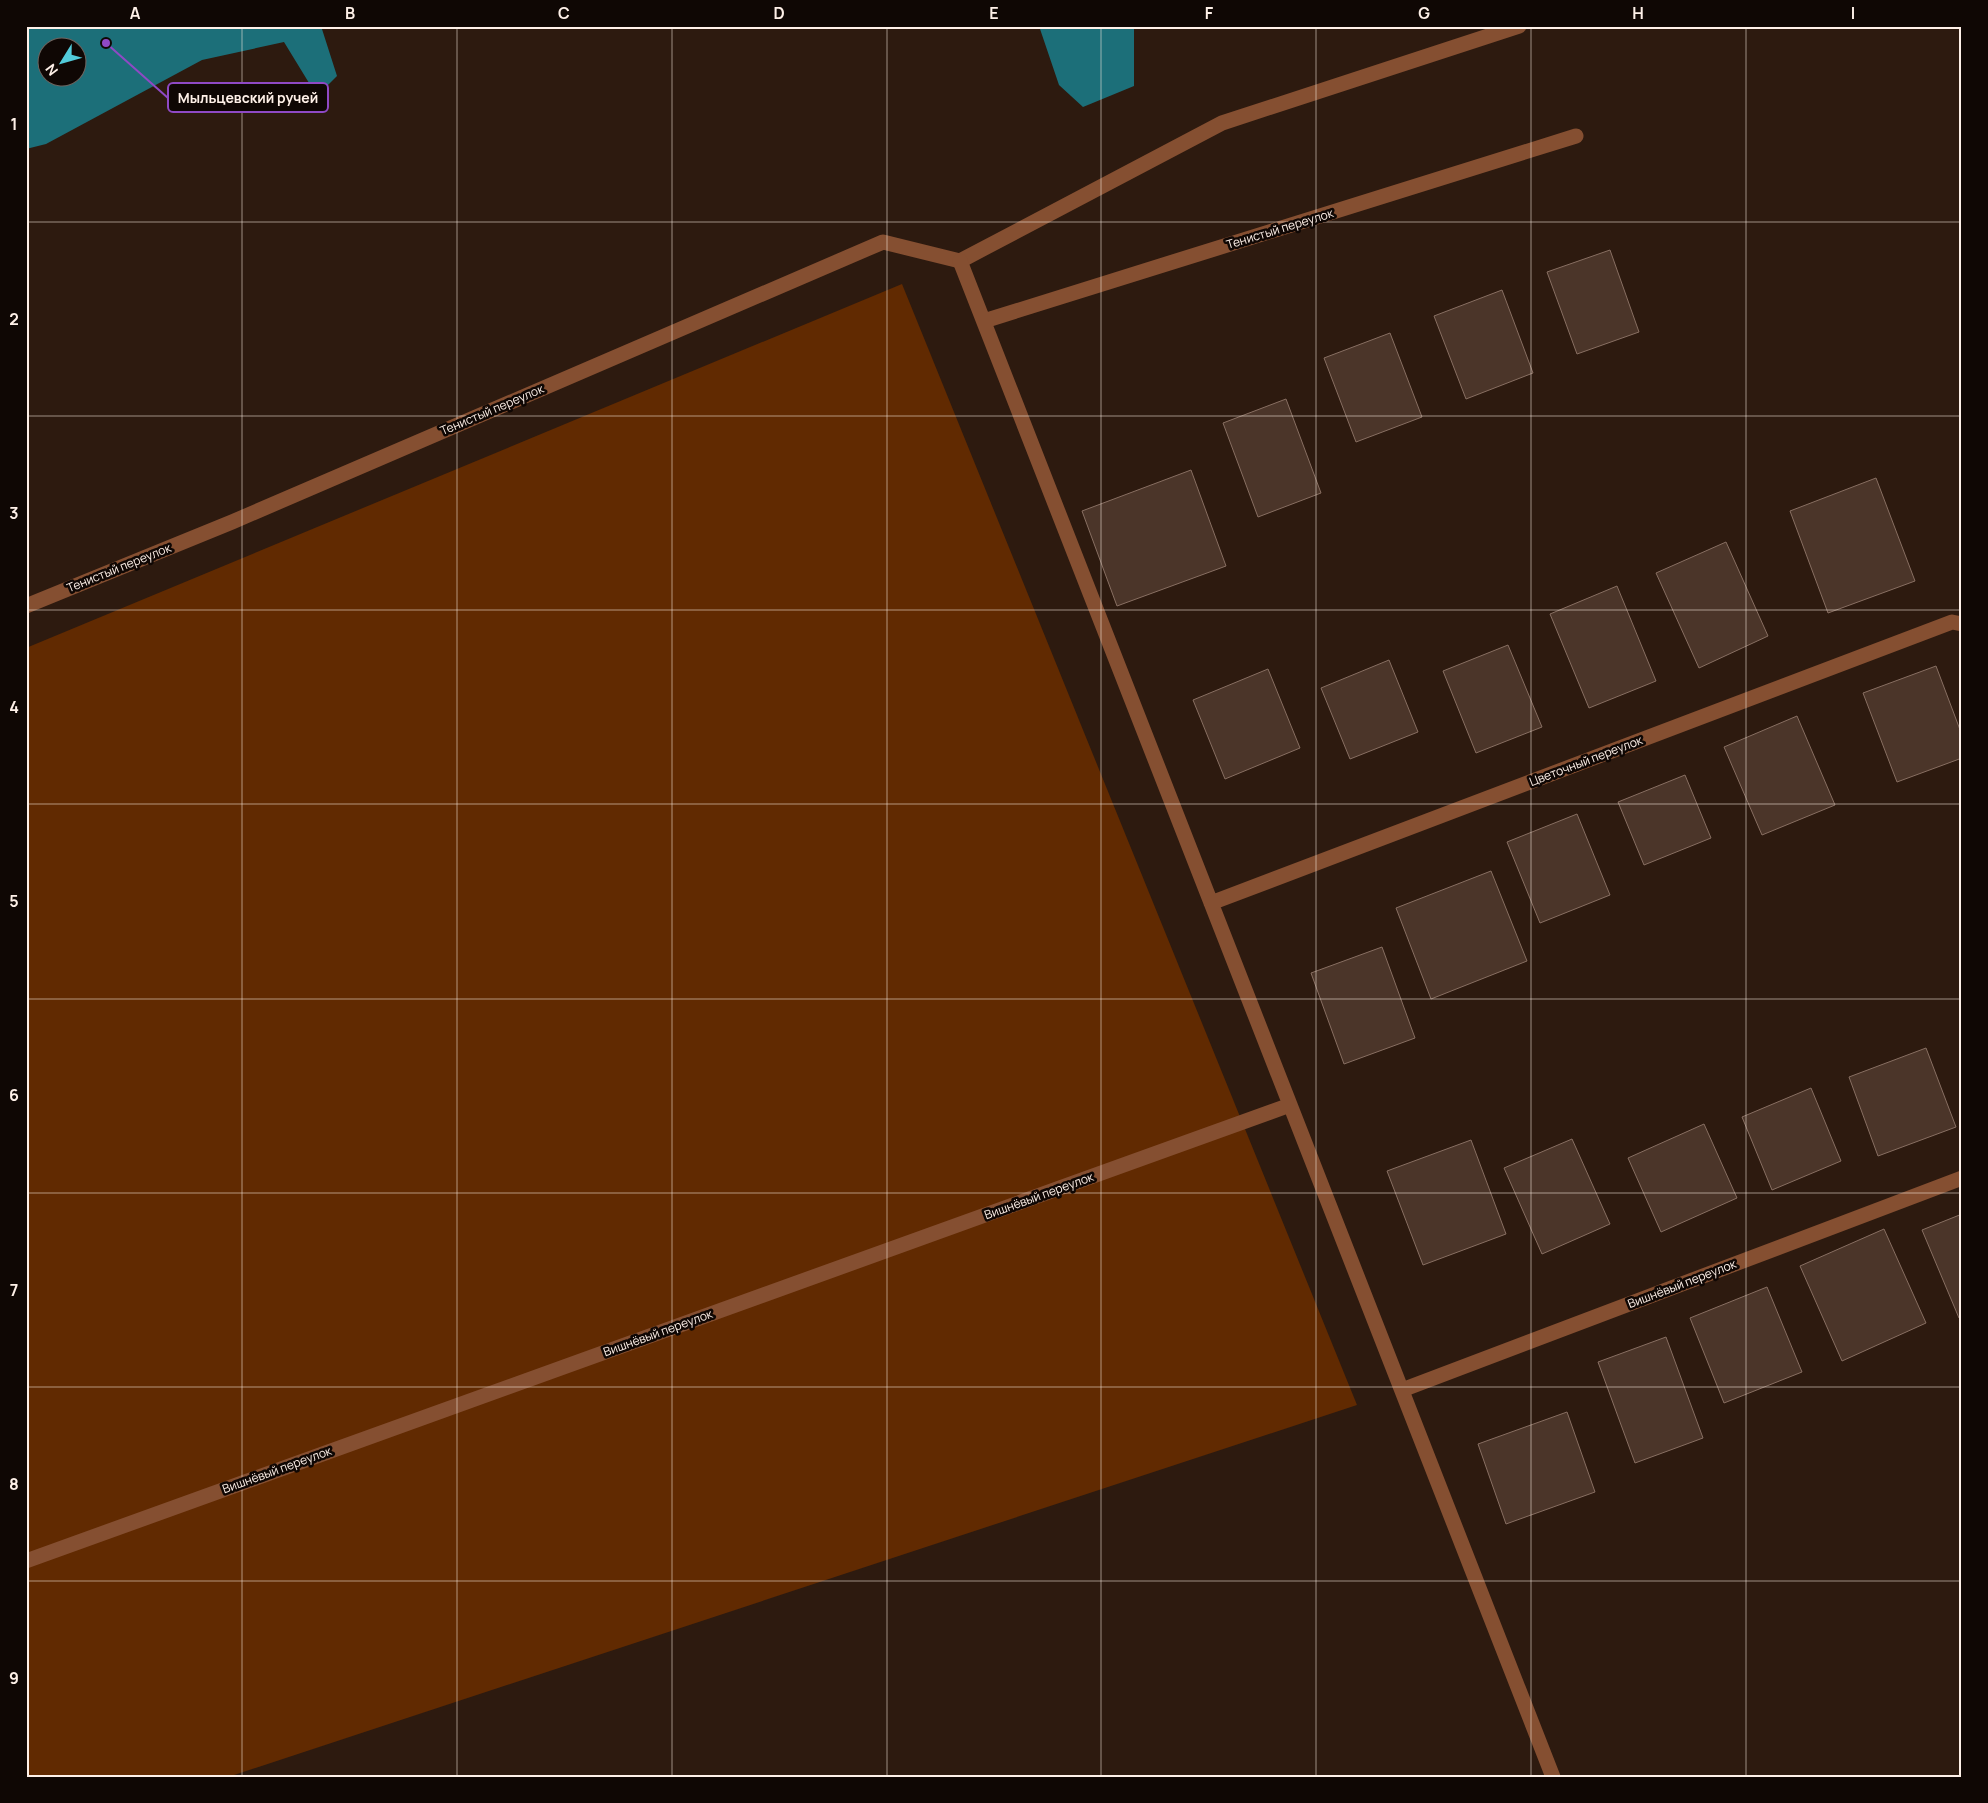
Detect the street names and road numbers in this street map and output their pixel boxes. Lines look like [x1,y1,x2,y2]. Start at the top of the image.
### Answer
street label: Тенистый переулок [1224,204,1336,253]
street label: Тенистый переулок [437,380,547,439]
street label: Тенистый переулок [64,538,174,596]
street label: Цветочный переулок [1527,731,1646,790]
street label: Вишнёвый переулок [982,1168,1097,1223]
street label: Вишнёвый переулок [1625,1255,1740,1312]
street label: Вишнёвый переулок [601,1305,716,1360]
street label: Вишнёвый переулок [220,1442,335,1497]

